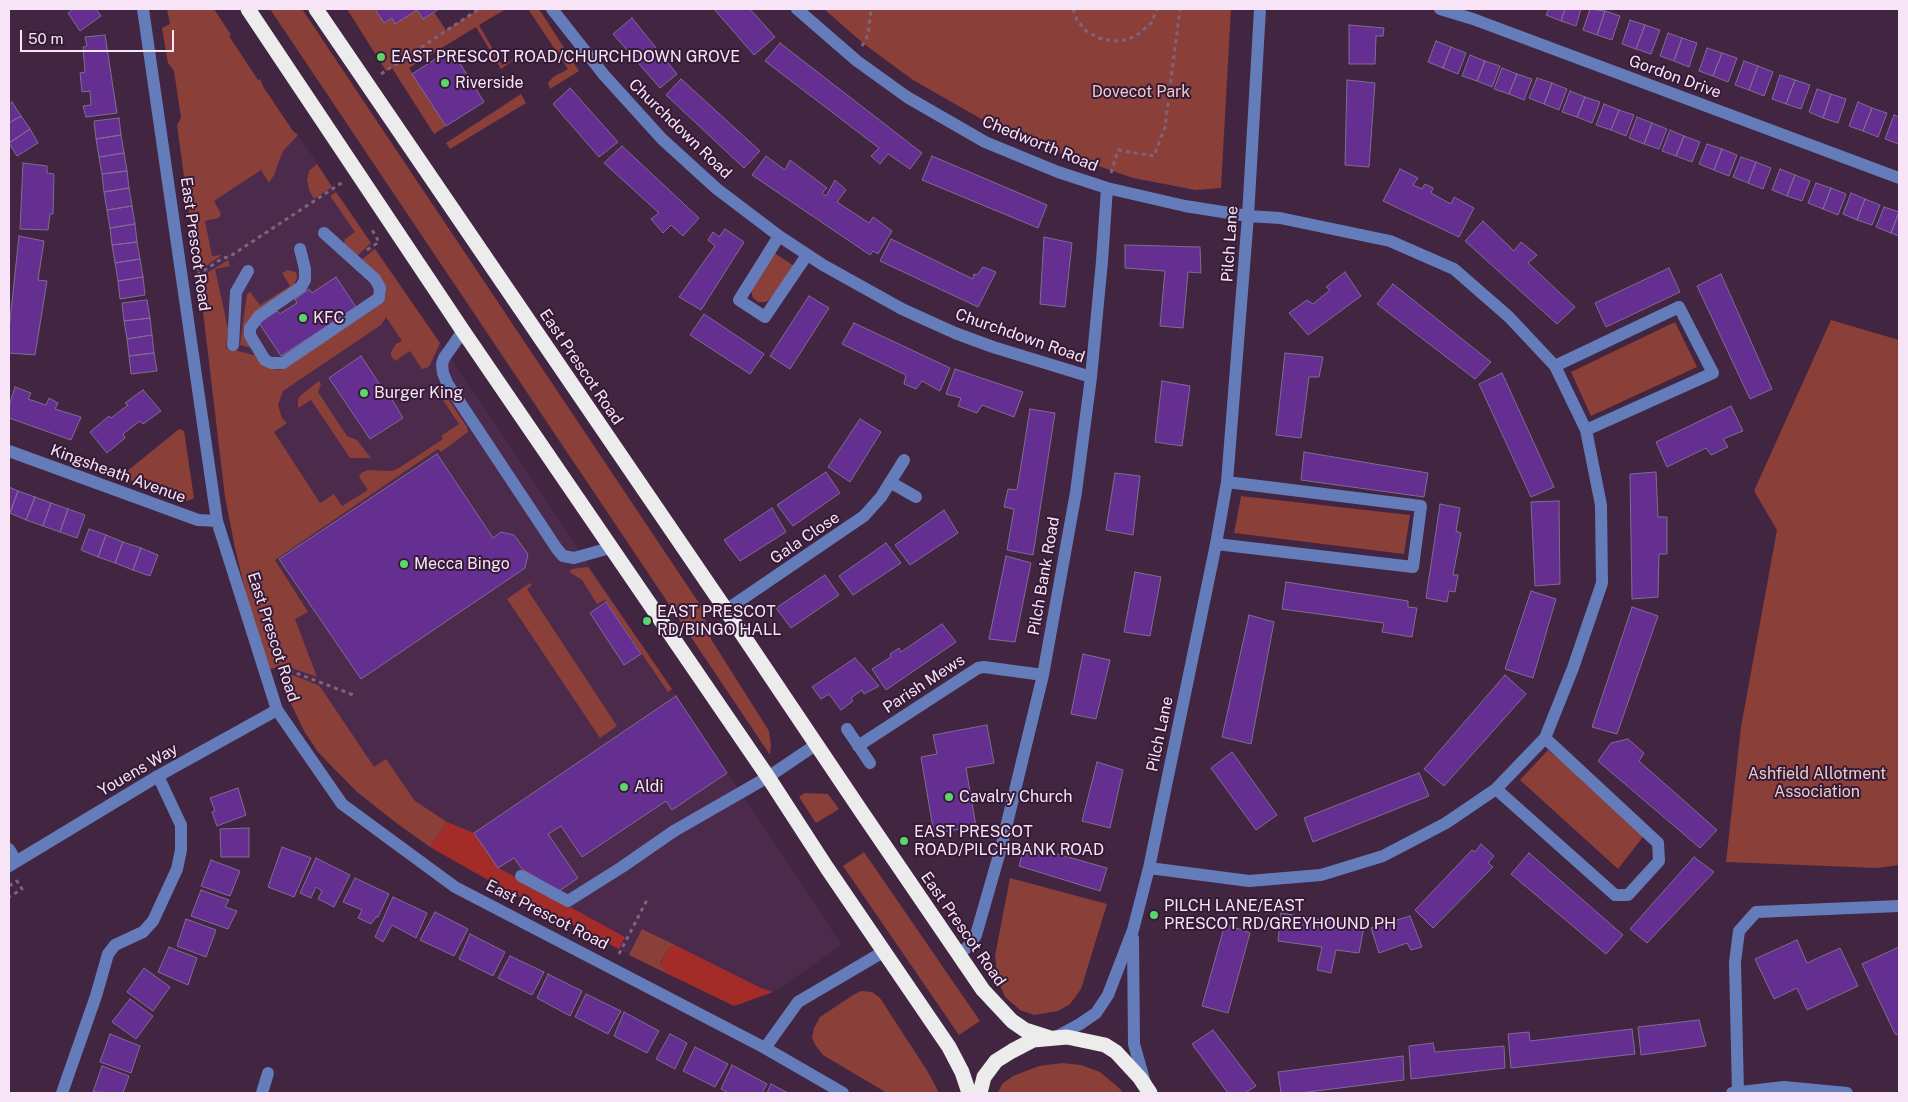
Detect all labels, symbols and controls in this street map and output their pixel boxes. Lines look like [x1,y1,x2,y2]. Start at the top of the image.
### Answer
scale bar [22,20,176,52]
text: 50 m [28,30,63,47]
place label: EAST PRESCOT ROAD/CHURCHDOWN GROVE [391,47,740,67]
marker: EAST PRESCOT ROAD/CHURCHDOWN GROVE [375,51,387,63]
street label: Gordon Drive [1626,51,1724,103]
place label: Riverside [455,73,524,93]
street label: Churchdown Road [625,75,735,183]
marker: Riverside [439,77,451,89]
park label: Dovecot Park [1092,82,1190,102]
street label: Chedworth Road [979,112,1101,176]
street label: East Prescot Road [176,176,214,312]
street label: Pilch Lane [1218,205,1242,283]
street label: Churchdown Road [953,305,1087,367]
street label: East Prescot Road [535,306,627,428]
place label: KFC [313,308,344,328]
marker: KFC [297,312,309,324]
place label: Burger King [374,383,463,403]
marker: Burger King [358,387,370,399]
street label: Kingsheath Avenue [48,441,188,507]
street label: Gala Close [767,508,843,568]
street label: Pilch Bank Road [1024,515,1064,637]
place label: Mecca Bingo [414,554,510,574]
marker: Mecca Bingo [398,558,410,570]
street label: East Prescot Road [243,570,303,704]
place label: EAST PRESCOT RD/BINGO HALL [657,602,781,640]
marker: EAST PRESCOT RD/BINGO HALL [641,615,653,627]
street label: Parish Mews [879,650,969,718]
street label: Pilch Lane [1143,695,1177,773]
street label: Youens Way [95,739,181,801]
park label: Ashfield Allotment Association [1748,764,1886,802]
place label: Aldi [634,777,663,797]
marker: Aldi [618,781,630,793]
place label: Cavalry Church [959,787,1072,807]
marker: Cavalry Church [943,791,955,803]
place label: EAST PRESCOT ROAD/PILCHBANK ROAD [914,822,1104,860]
marker: EAST PRESCOT ROAD/PILCHBANK ROAD [898,835,910,847]
street label: East Prescot Road [916,868,1010,990]
street label: East Prescot Road [482,876,612,954]
place label: PILCH LANE/EAST PRESCOT RD/GREYHOUND PH [1164,896,1396,934]
marker: PILCH LANE/EAST PRESCOT RD/GREYHOUND PH [1148,909,1160,921]

